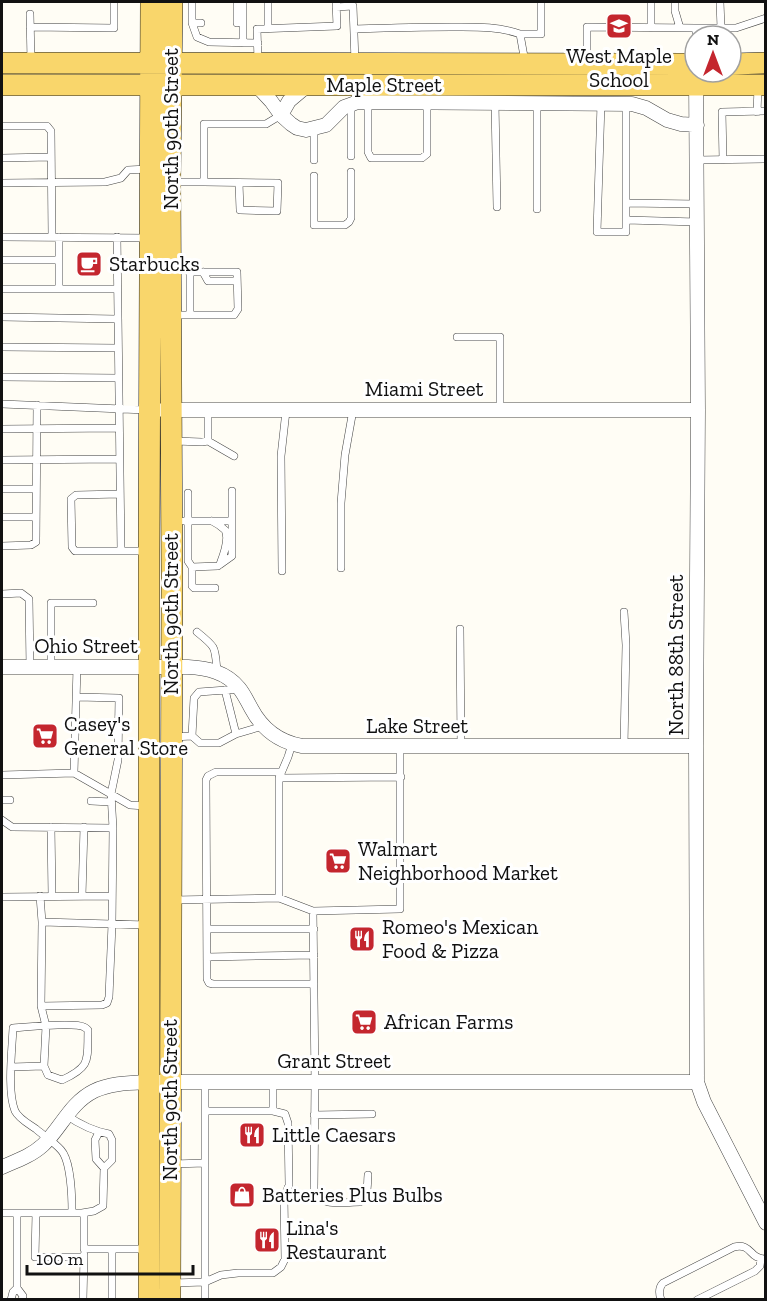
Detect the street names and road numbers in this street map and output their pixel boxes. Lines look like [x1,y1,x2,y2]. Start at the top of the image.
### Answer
street label: North 90th Street [158,48,183,210]
street label: Maple Street [326,72,442,97]
street label: Miami Street [365,376,484,401]
street label: North 90th Street [158,533,183,695]
street label: North 88th Street [663,574,688,735]
street label: Ohio Street [34,633,138,658]
street label: Lake Street [366,713,468,738]
street label: North 90th Street [157,1019,182,1181]
street label: Grant Street [277,1048,391,1073]

